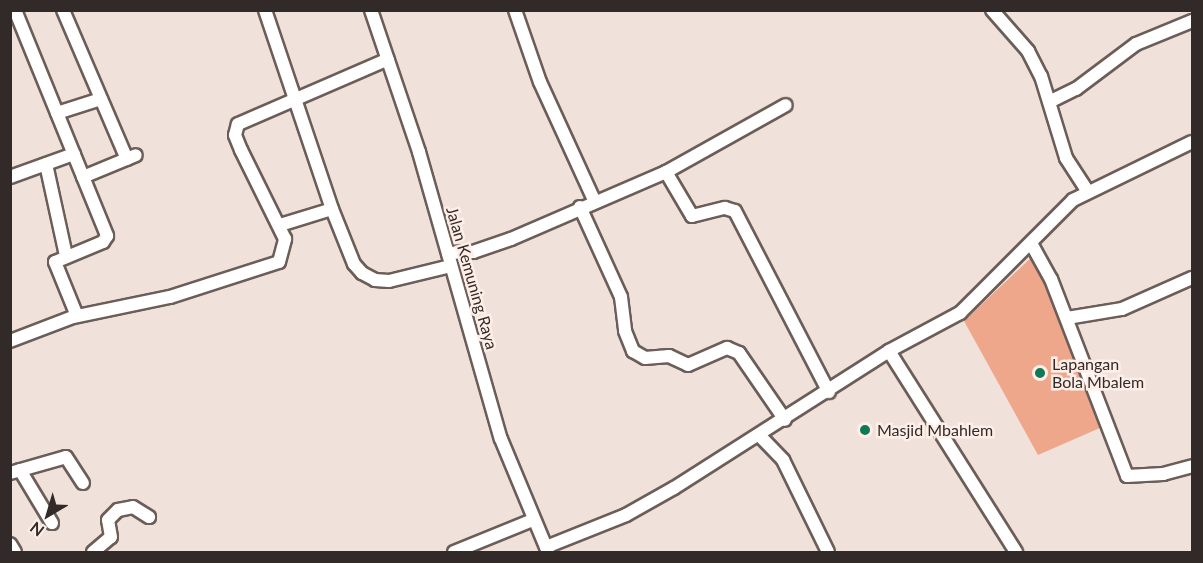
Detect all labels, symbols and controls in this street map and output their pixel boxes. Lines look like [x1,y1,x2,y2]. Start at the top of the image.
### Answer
street label: Jalan Kemuning Raya [442,204,502,352]
place label: Lapangan Bola Mbalem [1052,354,1144,392]
marker: Lapangan Bola Mbalem [1033,366,1047,380]
place label: Masjid Mbahlem [877,420,993,440]
marker: Masjid Mbahlem [858,423,872,437]
north arrow [18,485,78,545]
text: N [26,518,47,541]

